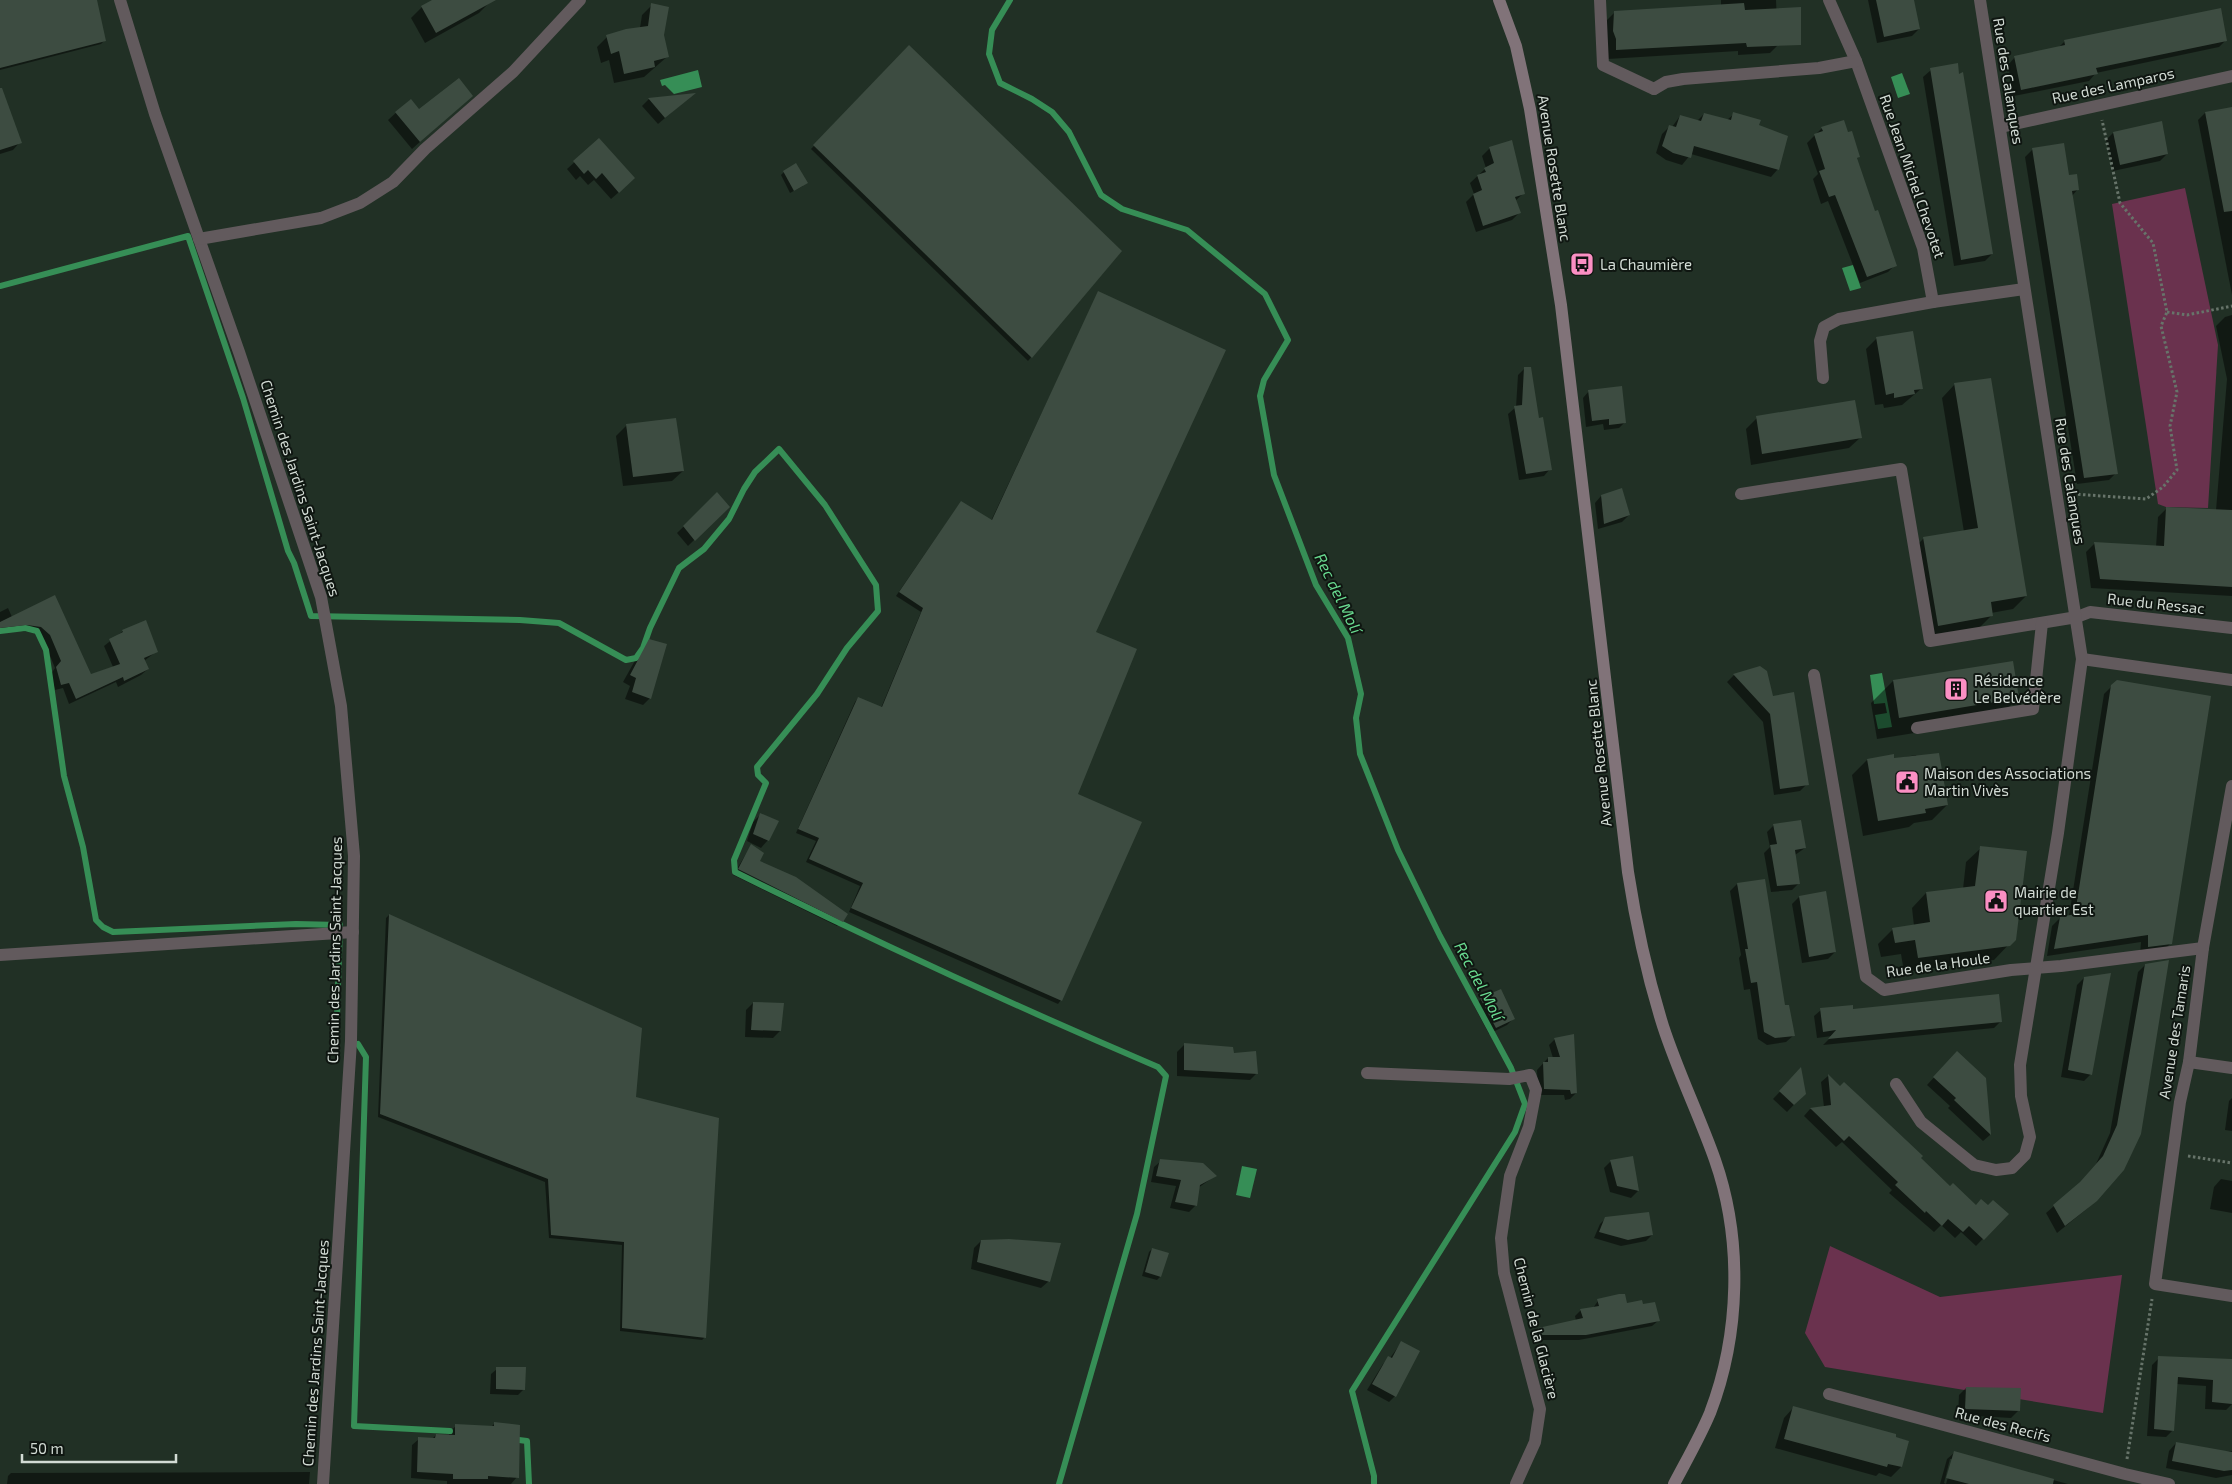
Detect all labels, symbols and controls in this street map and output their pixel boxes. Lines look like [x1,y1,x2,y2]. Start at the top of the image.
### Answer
street label: Rue des Calanques [1990,16,2028,146]
street label: Rue des Lamparos [2050,63,2176,107]
street label: Rue Jean Michel Chevotet [1877,92,1950,260]
street label: Avenue Rosette Blanc [1535,94,1575,242]
bus stop icon: La Chaumière [1569,251,1595,277]
place label: La Chaumière [1600,255,1692,273]
street label: Chemin des Jardins Saint-Jacques [257,377,345,599]
street label: Rue des Calanques [2052,416,2090,546]
water label: Rec del Molí [1311,550,1367,638]
street label: Rue du Ressac [2106,589,2206,617]
place label: Résidence Le Belvédère [1974,671,2061,706]
building icon: Résidence Le Belvédère [1943,676,1969,702]
street label: Avenue Rosette Blanc [1581,679,1615,827]
place label: Maison des Associations Martin Vivès [1924,764,2091,799]
public building icon: Maison des Associations Martin Vivès [1894,769,1920,795]
street label: Chemin des Jardins Saint-Jacques [323,836,345,1064]
place label: Mairie de quartier Est [2014,883,2094,918]
public building icon: Mairie de quartier Est [1983,888,2009,914]
water label: Rec del Molí [1451,938,1510,1026]
street label: Rue de la Houle [1885,948,1991,980]
street label: Avenue des Tamaris [2155,964,2193,1100]
street label: Chemin des Jardins Saint-Jacques [298,1239,332,1467]
street label: Chemin de la Glacière [1511,1255,1563,1401]
street label: Rue des Recifs [1953,1403,2053,1445]
scale bar [22,1432,176,1464]
text: 50 m [30,1439,64,1457]

